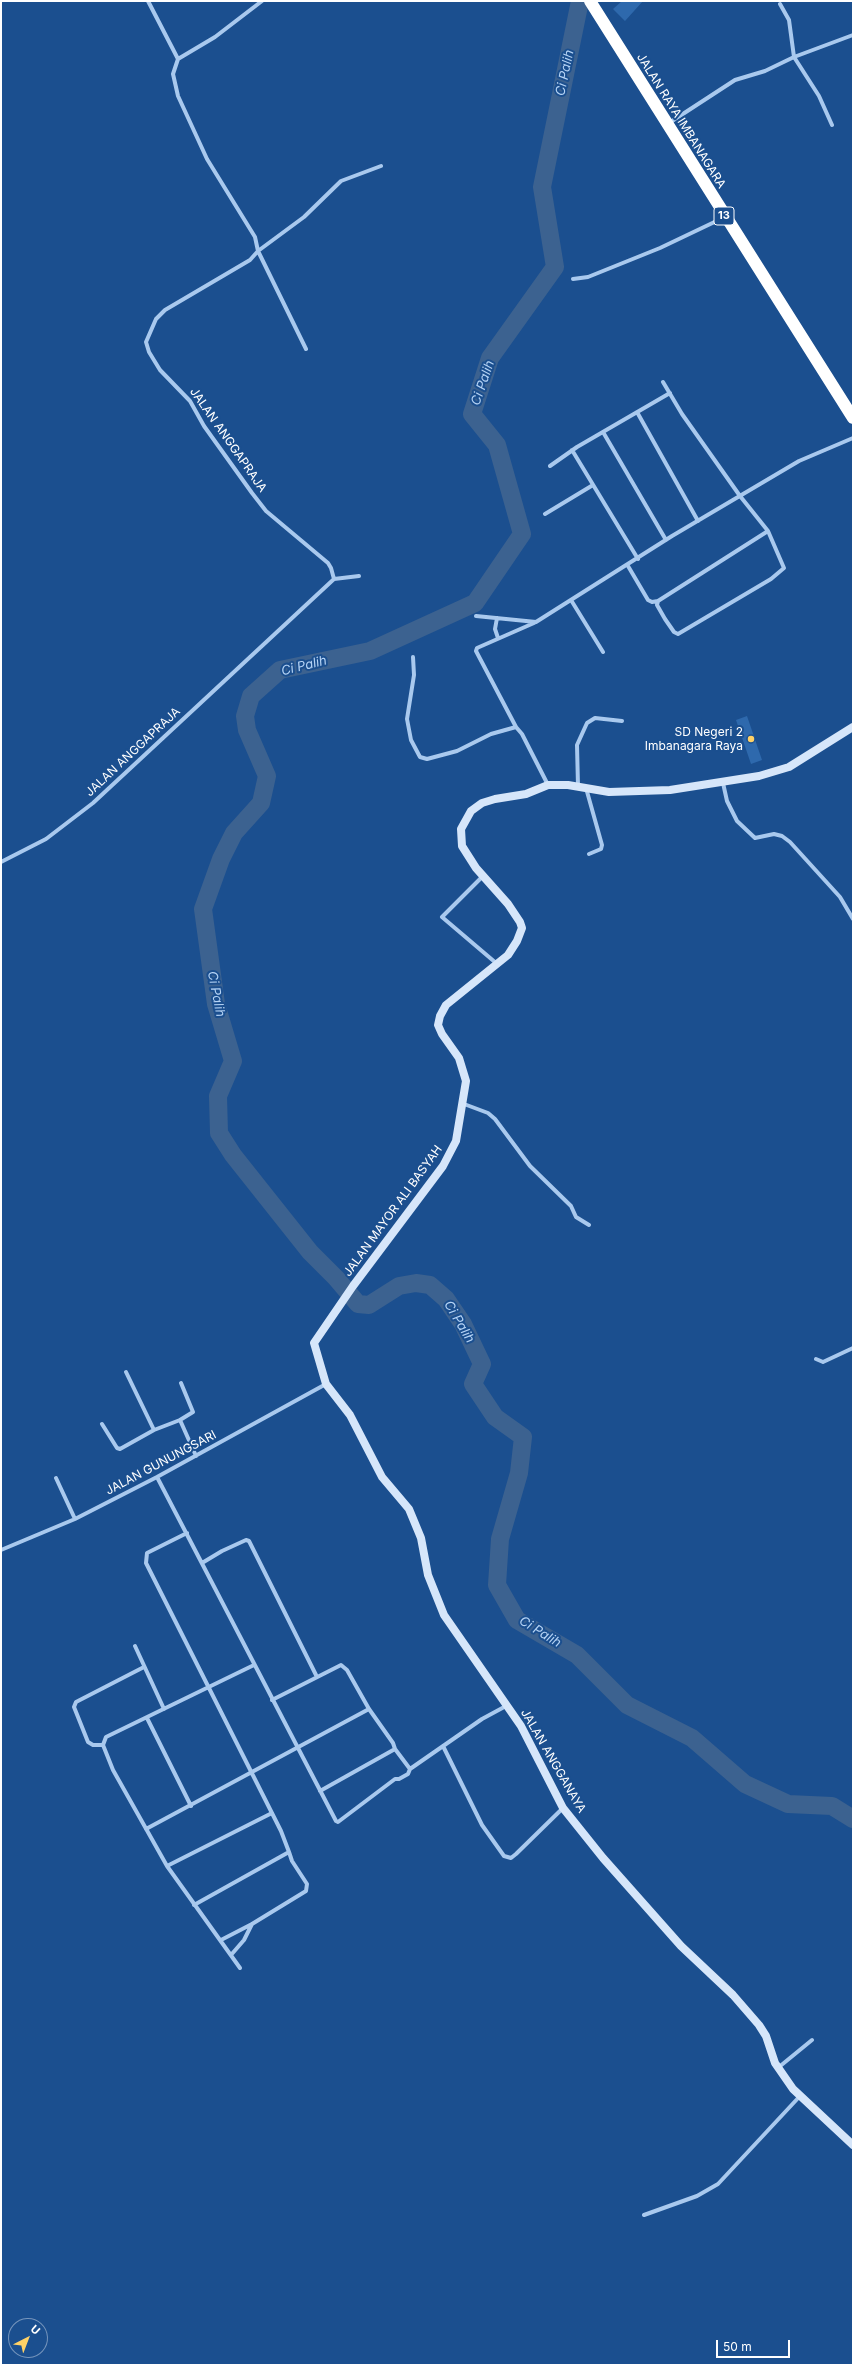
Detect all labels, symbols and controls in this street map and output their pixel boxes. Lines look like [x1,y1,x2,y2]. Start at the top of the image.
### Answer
water label: Ci Palih [553,49,577,97]
street label: JALAN RAYA IMBANAGARA [633,51,729,191]
road number: 13 [714,207,734,225]
water label: Ci Palih [468,358,498,408]
street label: JALAN ANGGAPRAJA [186,385,270,495]
water label: Ci Palih [280,653,328,679]
street label: JALAN ANGGAPRAJA [83,704,183,800]
place label: SD Negeri 2 Imbanagara Raya [645,725,743,753]
marker: SD Negeri 2 Imbanagara Raya [746,734,756,744]
water label: Ci Palih [204,970,228,1018]
street label: JALAN MAYOR ALI BASYAH [341,1143,445,1279]
water label: Ci Palih [440,1298,478,1346]
street label: JALAN GUNUNGSARI [103,1428,219,1498]
water label: Ci Palih [516,1613,564,1651]
street label: JALAN ANGGANAYA [517,1706,589,1816]
north arrow [8,2318,48,2358]
text: U [28,2322,43,2338]
scale bar [718,2332,792,2358]
text: 50 m [723,2339,752,2354]

